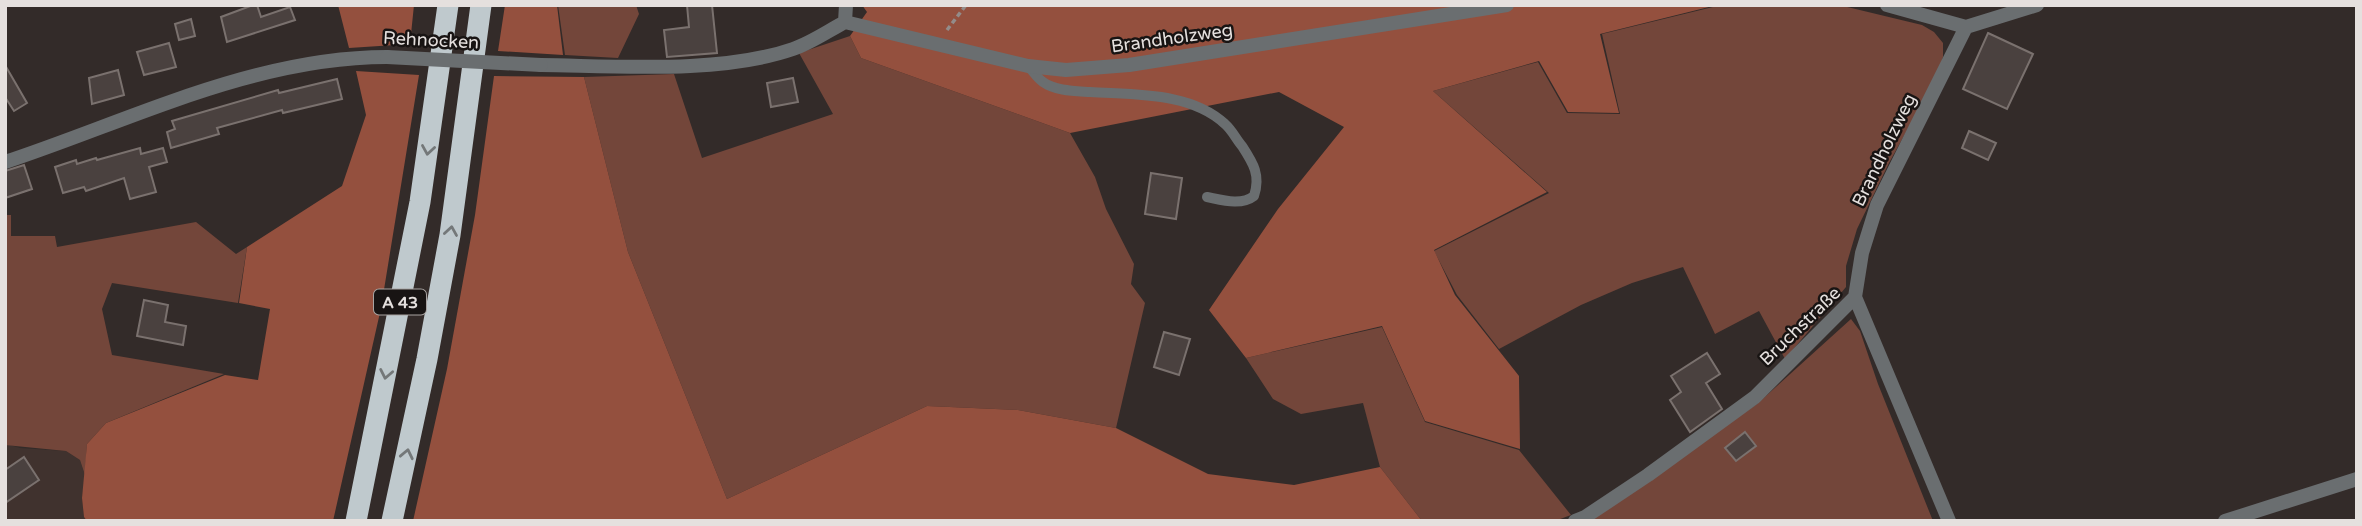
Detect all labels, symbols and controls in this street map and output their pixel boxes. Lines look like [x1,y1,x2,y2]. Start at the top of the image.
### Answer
street label: Brandholzweg [1110,19,1234,57]
street label: Rehnocken [382,26,480,54]
street label: Brandholzweg [1847,90,1921,210]
one-way arrow [420,144,435,156]
one-way arrow [443,225,458,237]
street label: Bruchstraße [1755,282,1845,370]
road number: A 43 [374,290,426,314]
one-way arrow [379,368,394,380]
one-way arrow [399,448,413,460]

